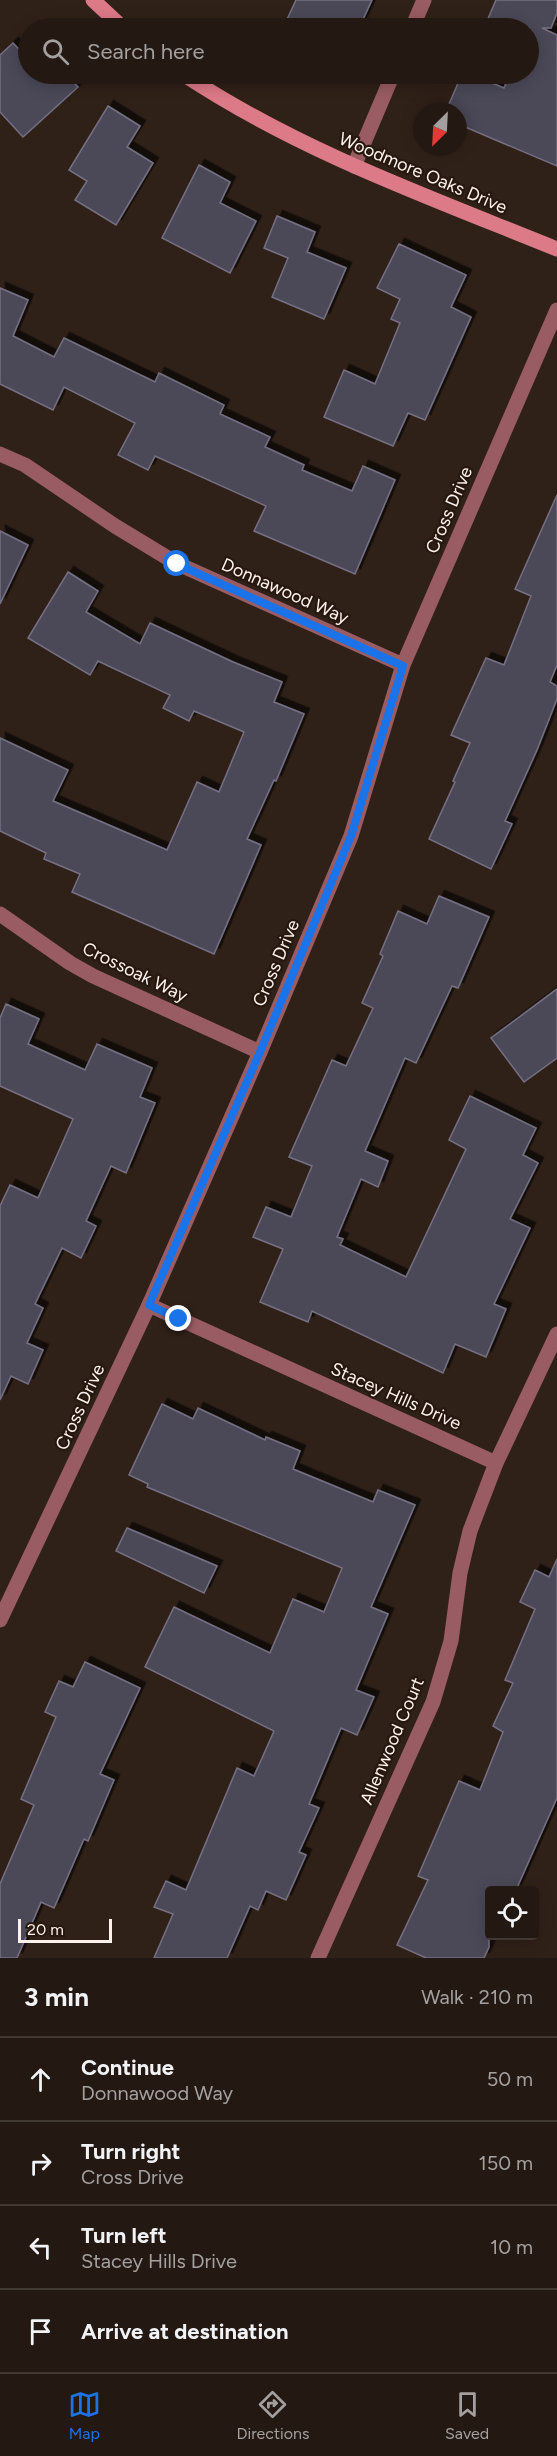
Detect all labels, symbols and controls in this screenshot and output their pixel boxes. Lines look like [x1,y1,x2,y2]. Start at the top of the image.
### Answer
search box [18,18,539,84]
icon: search [39,35,72,68]
text: Search here [87,38,205,65]
north arrow [413,102,467,156]
street label: Woodmore Oaks Drive [336,128,510,218]
street label: Cross Drive [421,463,477,557]
route start [163,550,189,576]
street label: Donnawood Way [218,553,352,629]
street label: Cross Drive [248,916,304,1010]
street label: Crossoak Way [79,937,192,1007]
route end [165,1305,191,1331]
street label: Stacey Hills Drive [327,1357,465,1435]
street label: Cross Drive [51,1360,110,1453]
street label: Allenwood Court [355,1674,429,1808]
map controls [485,1886,539,1940]
button: locate [485,1886,539,1940]
scale bar [18,1916,112,1944]
text: 20 m [27,1920,64,1939]
text: 3 min [24,1981,89,2013]
text: Walk · 210 m [421,1985,533,2009]
text: Continue [81,2054,174,2081]
icon: ahead [24,2063,57,2096]
text: 50 m [487,2067,533,2091]
text: Donnawood Way [81,2081,233,2105]
text: Turn right [81,2138,180,2165]
icon: right [24,2147,57,2180]
text: 150 m [478,2151,533,2175]
text: Cross Drive [81,2165,184,2189]
text: Turn left [81,2222,167,2249]
icon: left [24,2231,57,2264]
text: 10 m [490,2235,533,2259]
text: Stacey Hills Drive [81,2249,237,2273]
icon: arrive [24,2315,57,2348]
text: Arrive at destination [81,2318,289,2345]
tab: Map [68,2388,101,2443]
tab: Directions [236,2388,309,2443]
tab: Saved [445,2388,489,2443]

